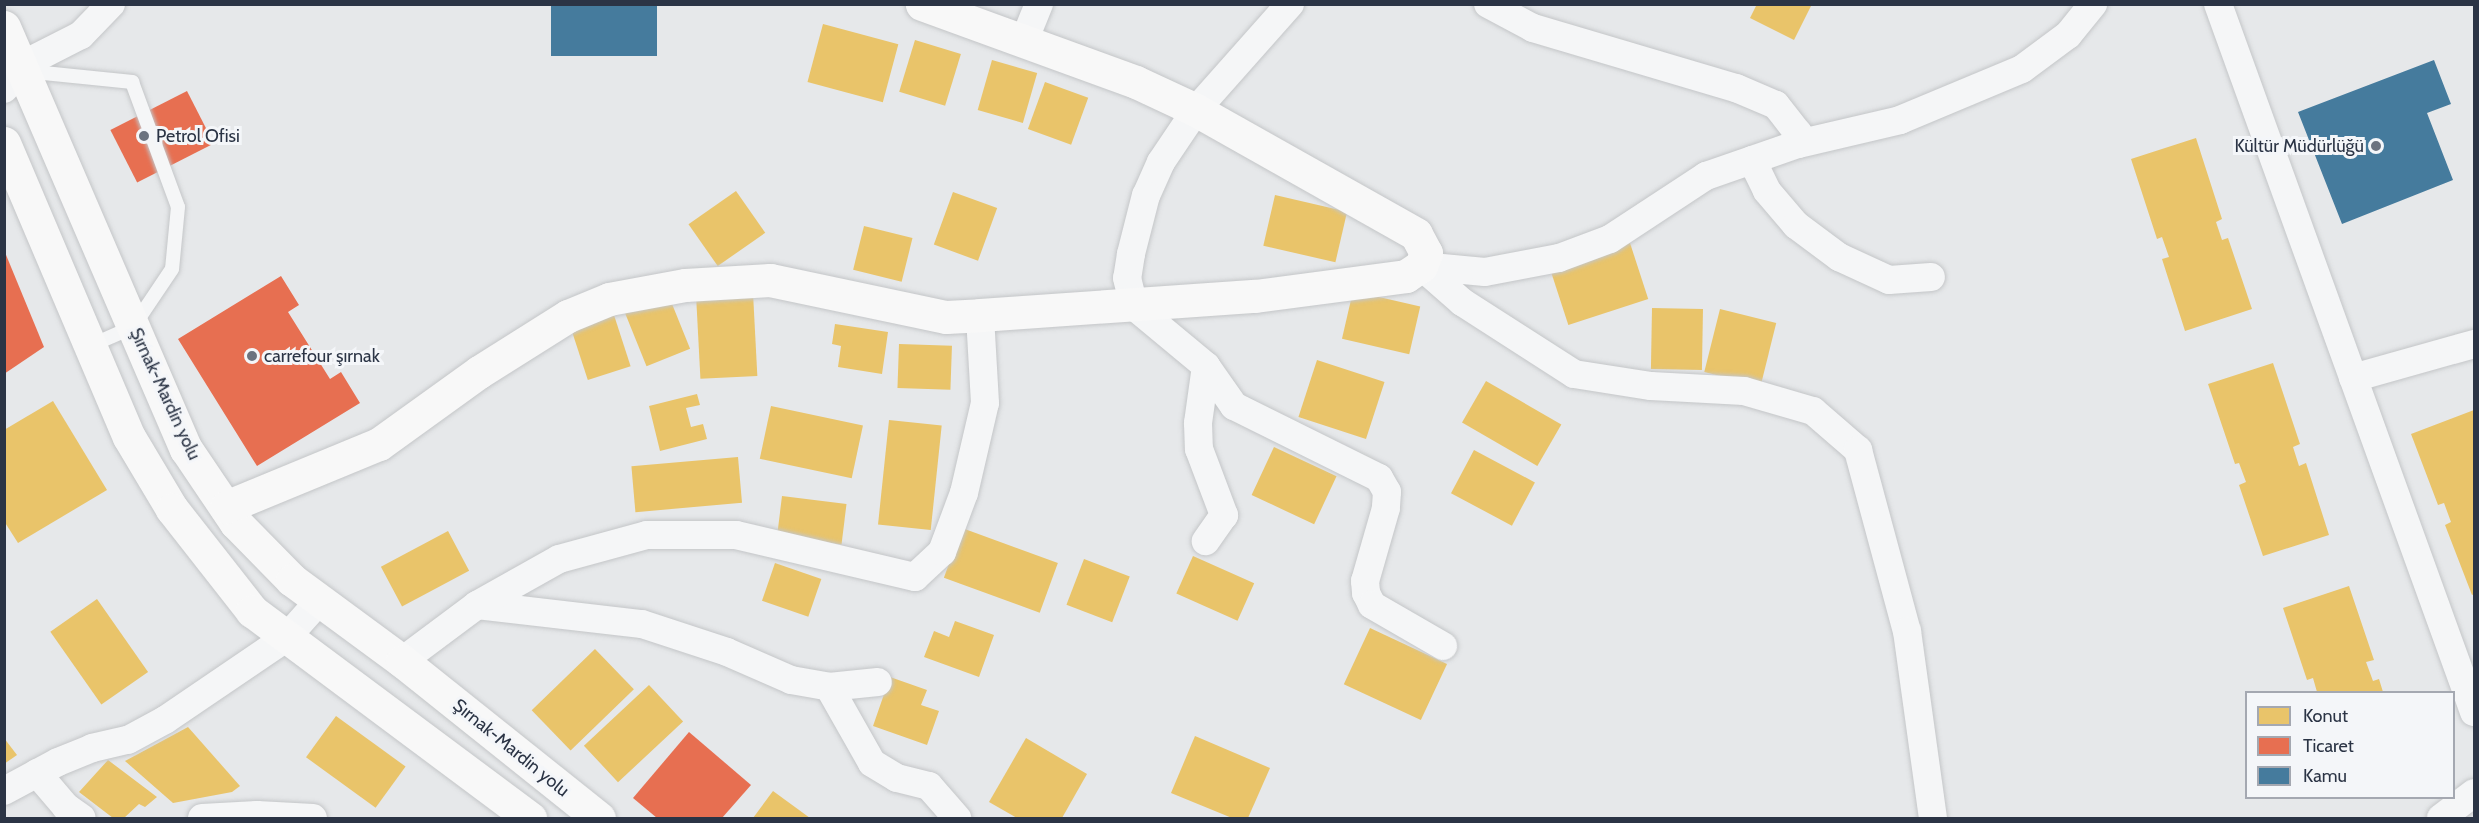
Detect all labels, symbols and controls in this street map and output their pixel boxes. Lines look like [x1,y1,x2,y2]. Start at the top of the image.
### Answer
place label: Petrol Ofisi [156,125,240,147]
marker: Petrol Ofisi [137,129,151,143]
place label: Kültür Müdürlüğü [2234,135,2364,157]
marker: Kültür Müdürlüğü [2369,139,2383,153]
street label: Şırnak-Mardin yolu [125,325,205,463]
place label: carrefour şırnak [264,345,380,367]
marker: carrefour şırnak [245,349,259,363]
legend [2245,691,2455,799]
street label: Şırnak-Mardin yolu [449,695,573,801]
text: Konut [2303,705,2348,727]
text: Ticaret [2303,735,2354,757]
text: Kamu [2303,765,2347,787]

